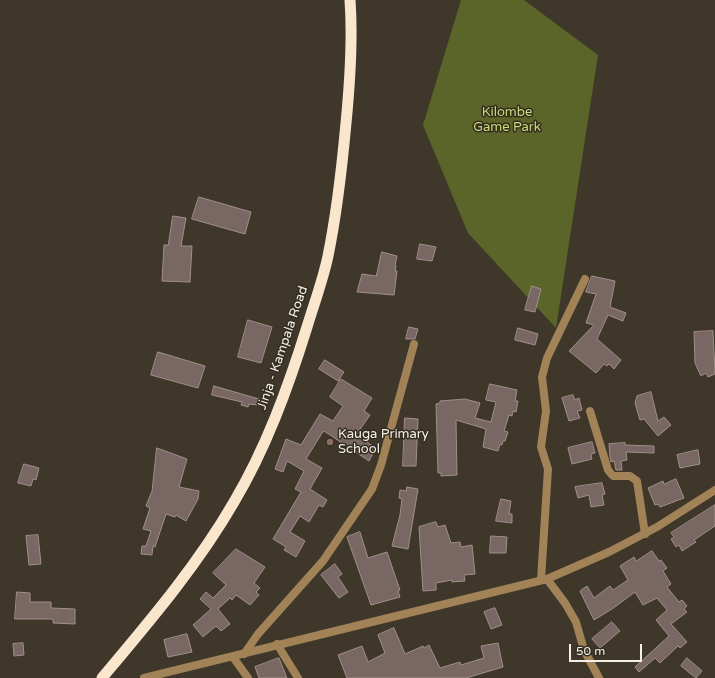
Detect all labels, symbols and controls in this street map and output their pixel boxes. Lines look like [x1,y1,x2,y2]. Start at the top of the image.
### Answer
park label: Kilombe Game Park [473,105,541,136]
street label: Jinja - Kampala Road [254,284,312,412]
place label: Kauga Primary School [338,427,429,458]
marker: Kauga Primary School [325,437,335,447]
scale bar [571,636,644,662]
text: 50 m [576,644,605,658]

